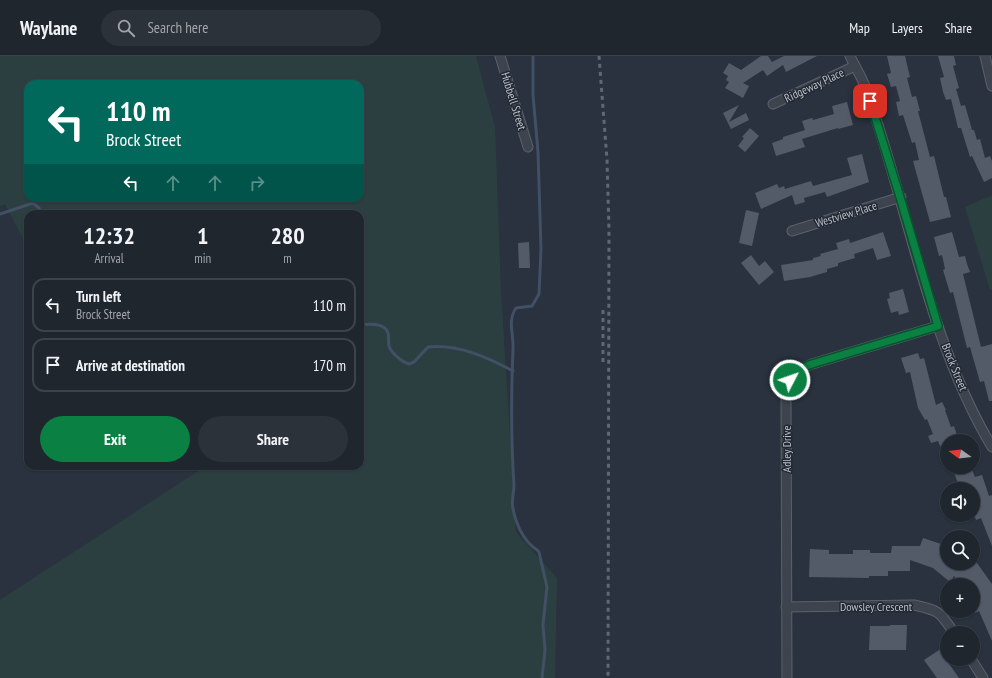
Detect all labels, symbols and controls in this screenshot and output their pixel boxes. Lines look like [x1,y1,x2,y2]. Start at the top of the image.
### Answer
search box [101,10,381,46]
text: Waylane [20,16,77,40]
icon: search [115,17,137,39]
text: Search here [147,18,208,37]
text: Map [849,19,870,37]
text: Layers [892,19,923,37]
text: Share [945,19,972,37]
street label: Ridgeway Place [782,65,846,105]
street label: Hubbell Street [498,70,530,133]
pin [853,84,887,118]
icon: arrive [859,90,881,112]
text: 110 m [106,92,170,129]
icon: left [40,96,92,148]
text: Brock Street [106,128,181,151]
icon: left [120,172,142,194]
icon: ahead [162,172,184,194]
icon: ahead [204,172,226,194]
icon: right [246,172,268,194]
street label: Westview Place [813,198,879,230]
text: 12:32 [83,220,135,251]
text: 1 [197,220,208,251]
text: 280 [270,220,305,251]
text: Arrival [94,250,124,267]
text: min [194,250,211,267]
text: m [283,250,292,267]
text: Turn left [76,287,121,306]
icon: left [42,294,64,316]
text: 110 m [313,296,346,315]
text: Brock Street [76,306,130,323]
street label: Brock Street [939,341,972,394]
icon: arrive [42,354,64,376]
text: Arrive at destination [76,356,185,375]
text: 170 m [313,356,346,375]
position arrow [769,359,811,401]
button: Exit [40,416,190,462]
button: Share [198,416,348,462]
street label: Adley Drive [779,425,794,472]
north arrow [940,434,980,474]
map controls [940,434,980,666]
button: sound [940,482,980,522]
button: search [940,530,980,570]
button: + [940,578,980,618]
street label: Dowsley Crescent [840,599,913,614]
button: − [940,626,980,666]

